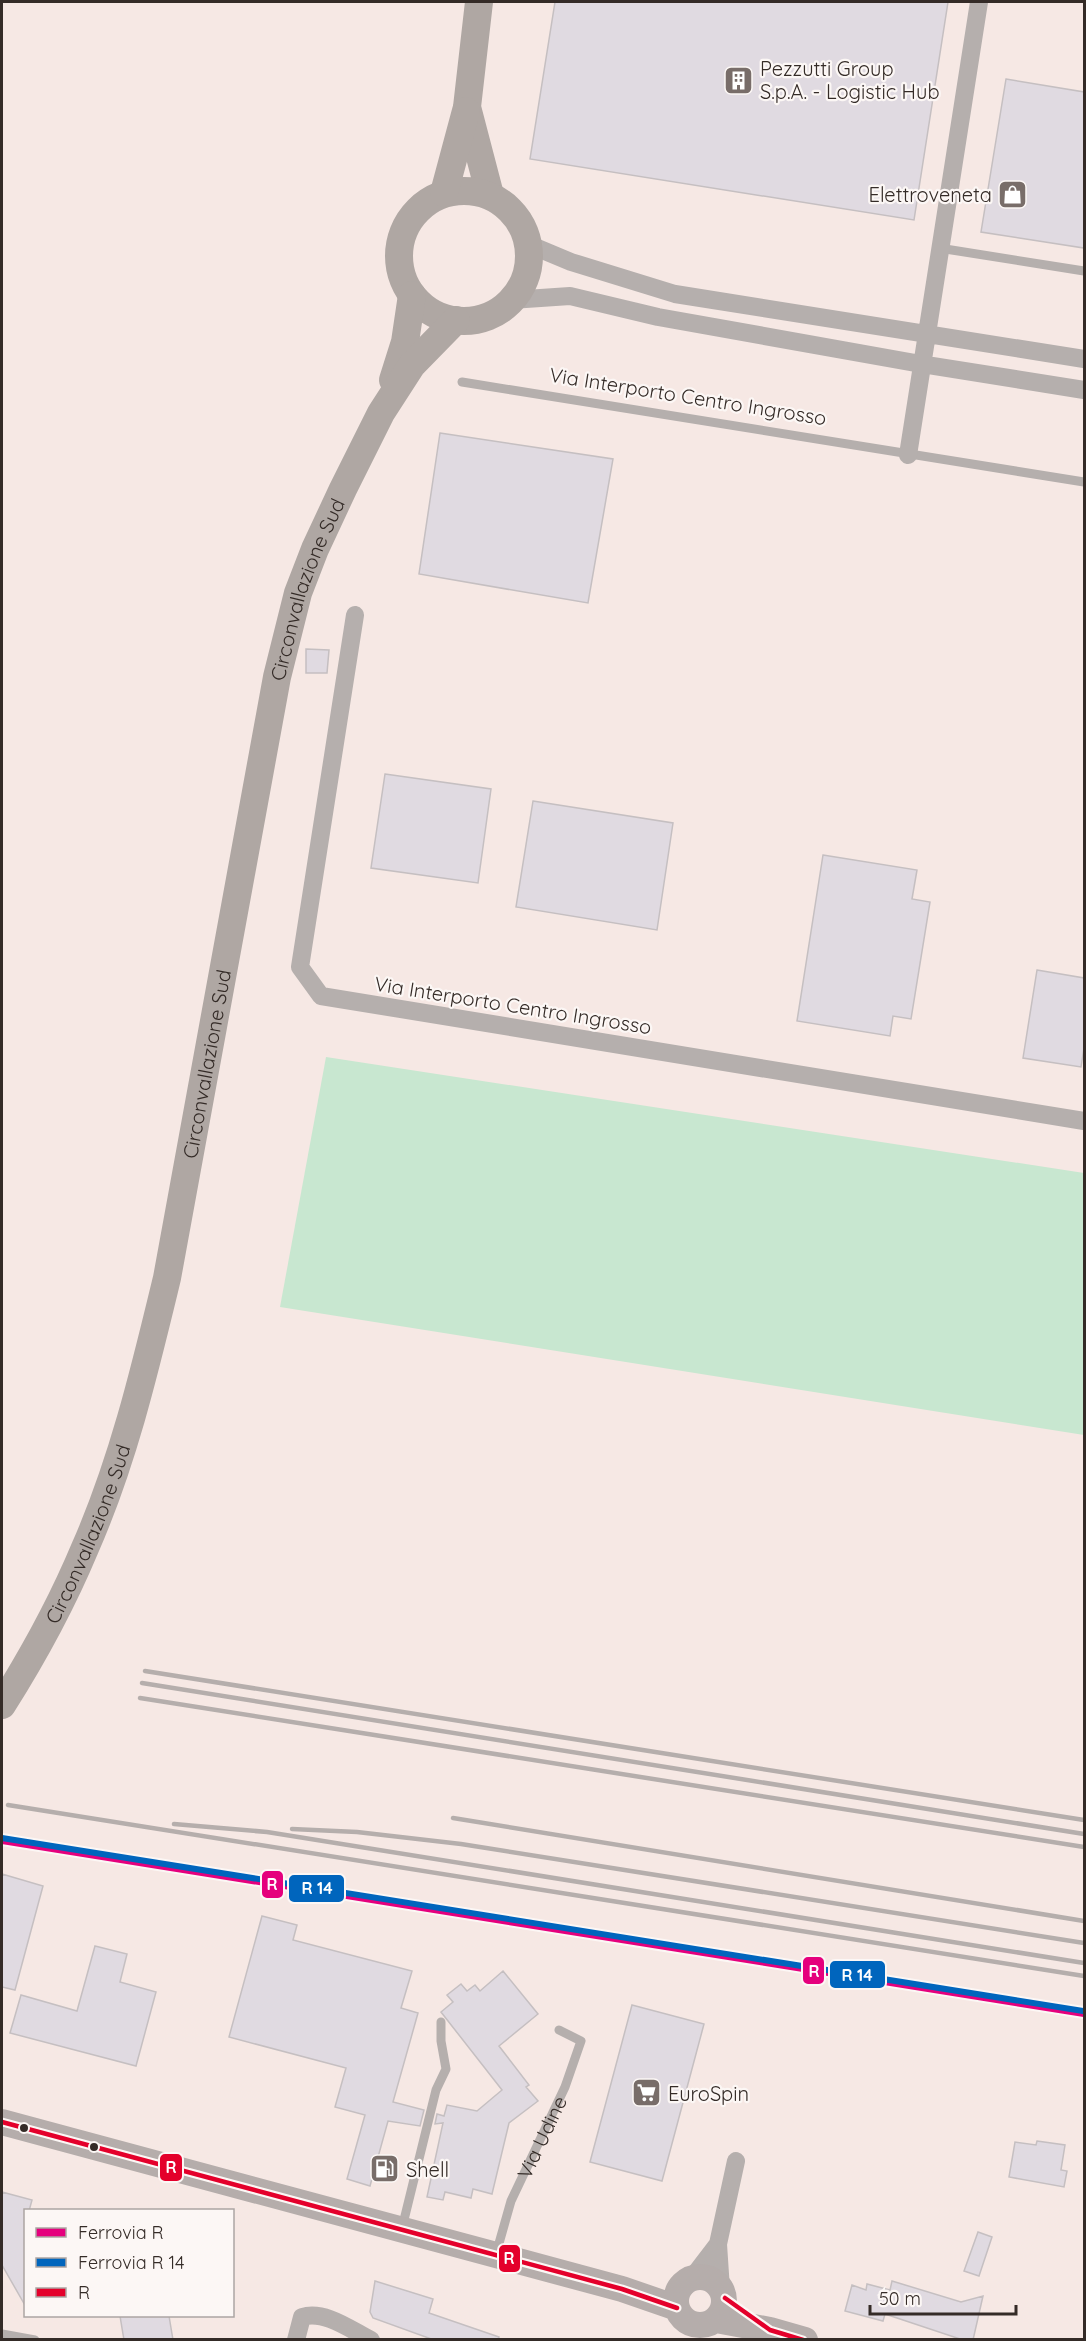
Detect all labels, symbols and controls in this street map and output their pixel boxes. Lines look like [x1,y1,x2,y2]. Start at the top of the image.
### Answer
place label: Pezzutti Group S.p.A. - Logistic Hub [760,56,940,104]
building icon: Pezzutti Group S.p.A. - Logistic Hub [723,64,755,96]
shop icon: Elettroveneta [997,178,1029,210]
place label: Elettroveneta [869,182,992,207]
street label: Via Interporto Centro Ingrosso [548,362,828,430]
street label: Circonvallazione Sud [264,494,349,683]
street label: Circonvallazione Sud [177,967,236,1160]
street label: Via Interporto Centro Ingrosso [373,971,653,1039]
street label: Circonvallazione Sud [39,1441,135,1628]
line badge: R [261,1870,284,1899]
text: R [267,1874,278,1894]
line badge: R 14 [288,1874,345,1903]
text: R 14 [301,1878,333,1898]
line badge: R [802,1956,825,1985]
line badge: R 14 [829,1960,886,1989]
text: R [809,1961,820,1981]
text: R 14 [841,1965,873,1985]
supermarket icon: EuroSpin [631,2077,663,2109]
place label: EuroSpin [668,2081,749,2106]
street label: Via Udine [511,2091,572,2182]
unlabelled marker [18,2122,30,2134]
unlabelled marker [88,2141,100,2153]
line badge: R [159,2153,183,2182]
fuel station icon: Shell [369,2153,401,2185]
text: R [166,2157,177,2177]
place label: Shell [406,2157,449,2182]
legend [24,2209,234,2317]
text: Ferrovia R [78,2221,164,2244]
line badge: R [498,2244,521,2273]
text: R [504,2248,515,2268]
text: Ferrovia R 14 [78,2251,184,2274]
scale bar [870,2278,1016,2316]
text: R [78,2281,90,2304]
text: 50 m [879,2287,921,2310]

